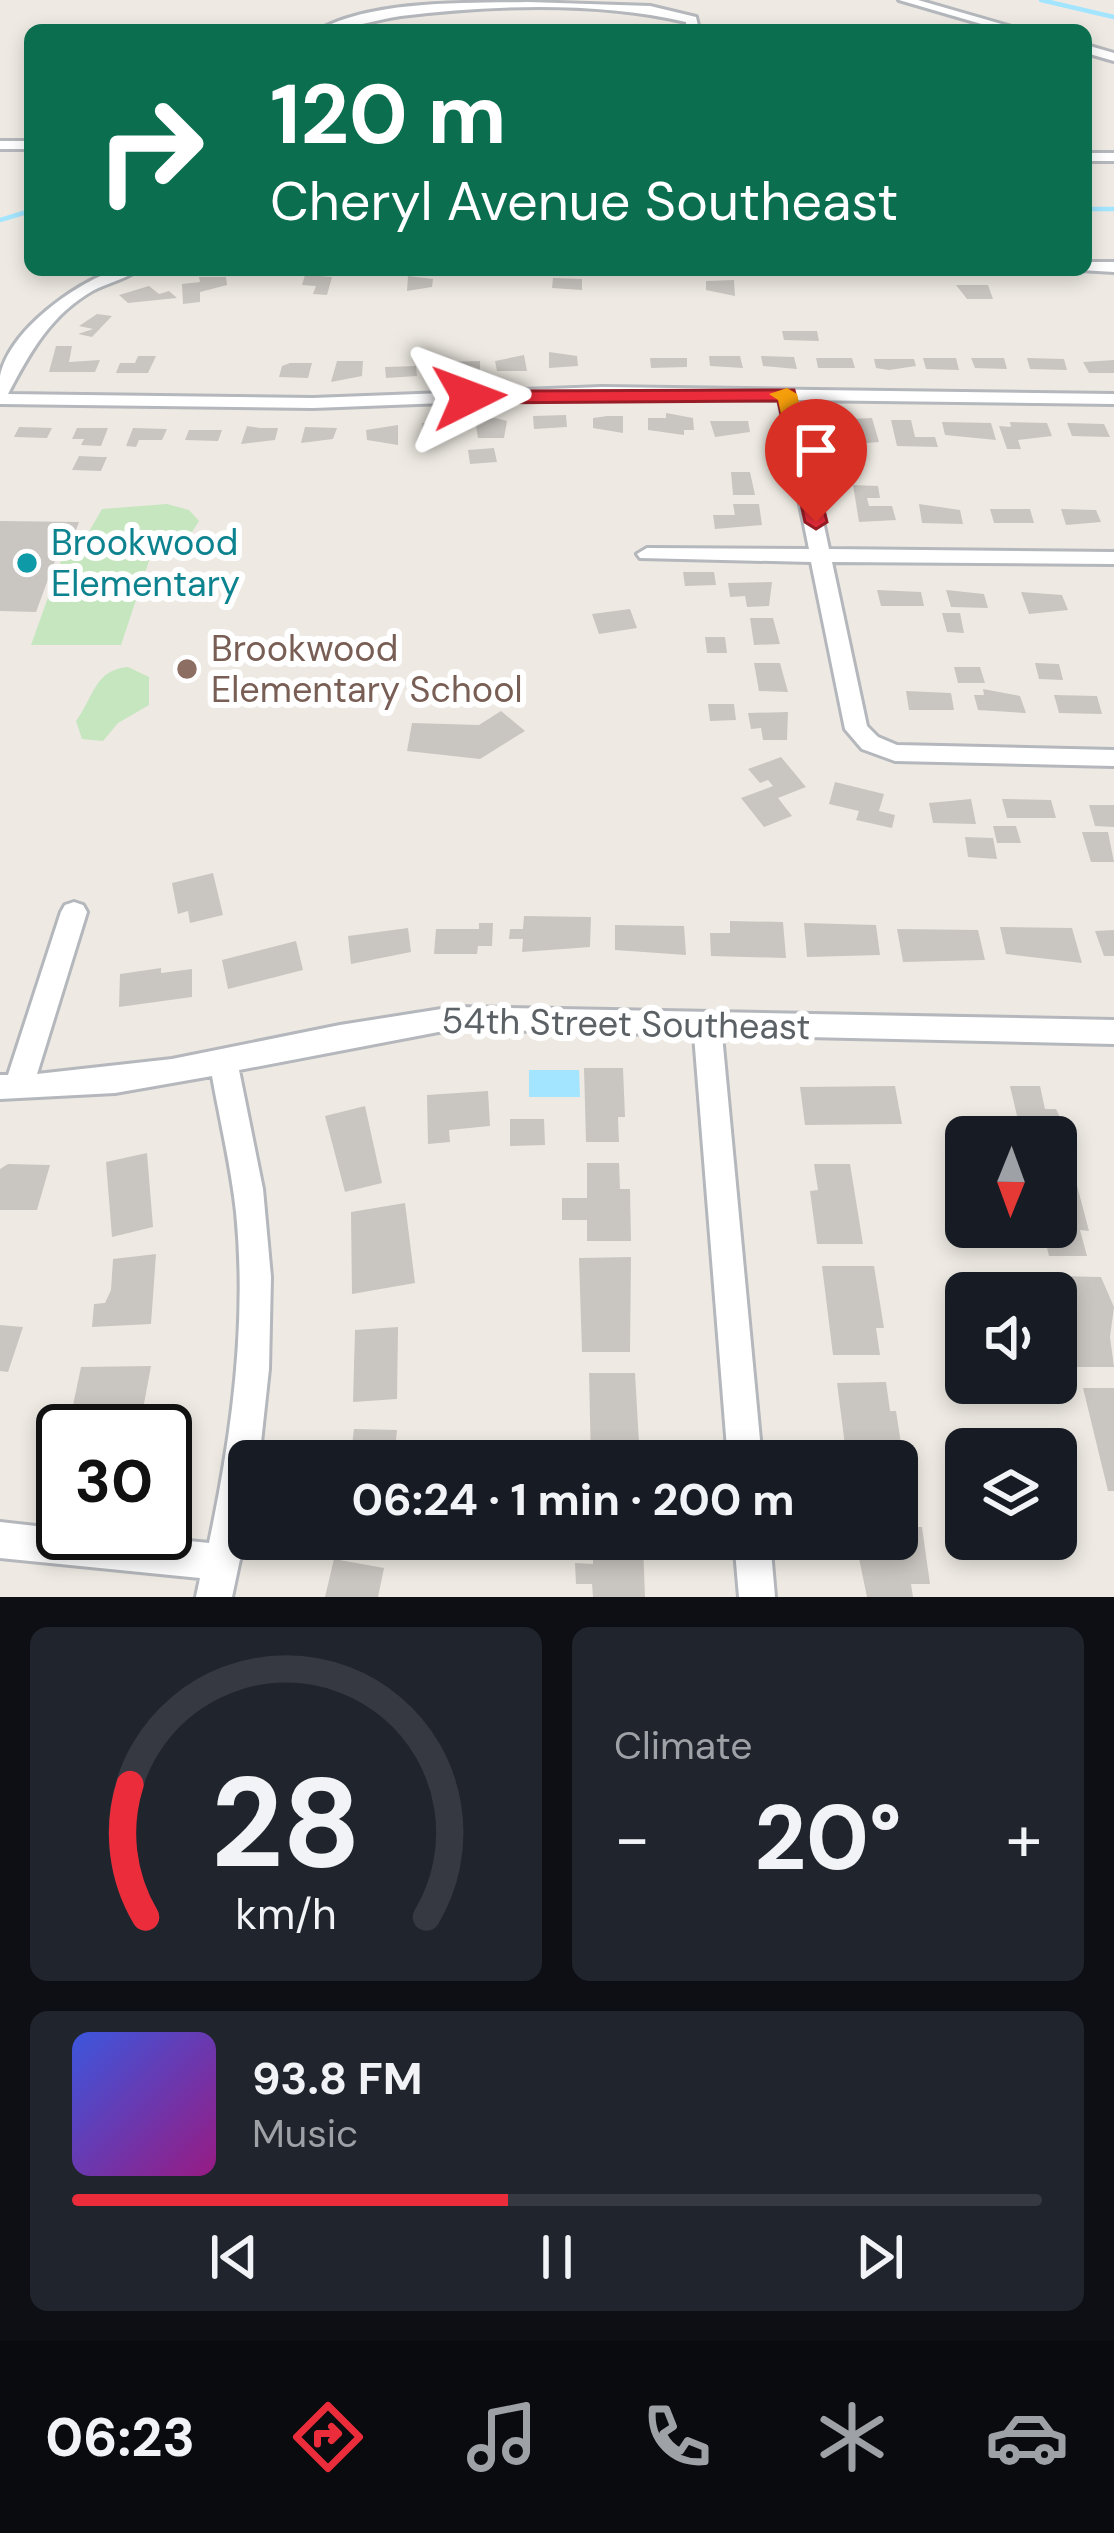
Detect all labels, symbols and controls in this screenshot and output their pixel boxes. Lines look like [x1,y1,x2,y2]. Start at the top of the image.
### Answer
text: 120 m [270,60,507,169]
icon: right [72,72,228,228]
text: Cheryl Avenue Southeast [270,166,898,237]
position arrow [406,334,532,460]
pin [765,399,867,522]
icon: arrive [783,417,849,483]
place label: Brookwood Elementary [51,519,240,607]
marker: Brookwood Elementary [14,550,40,576]
place label: Brookwood Elementary School [211,625,523,713]
marker: Brookwood Elementary School [174,656,200,682]
street label: 54th Street Southeast [441,997,811,1050]
north arrow [945,1116,1077,1248]
map controls [945,1116,1077,1560]
button: sound [945,1272,1077,1404]
speed limit sign: 30 [36,1404,192,1560]
button: layers [945,1428,1077,1560]
text: 06:24 · 1 min · 200 m [352,1470,794,1529]
text: Climate [614,1720,752,1771]
text: 28 [211,1742,361,1905]
text: 20° [754,1780,902,1897]
text: − [614,1796,650,1881]
text: + [1006,1796,1042,1881]
text: km/h [235,1886,337,1942]
text: 93.8 FM [252,2049,423,2108]
text: Music [252,2108,358,2159]
icon: previous [201,2224,267,2290]
icon: pause [524,2224,590,2290]
icon: next [847,2224,913,2290]
icon: directions [286,2395,370,2479]
icon: music [460,2395,544,2479]
icon: phone [635,2395,719,2479]
icon: climate [810,2395,894,2479]
icon: car [985,2395,1069,2479]
text: 06:23 [45,2402,195,2473]

